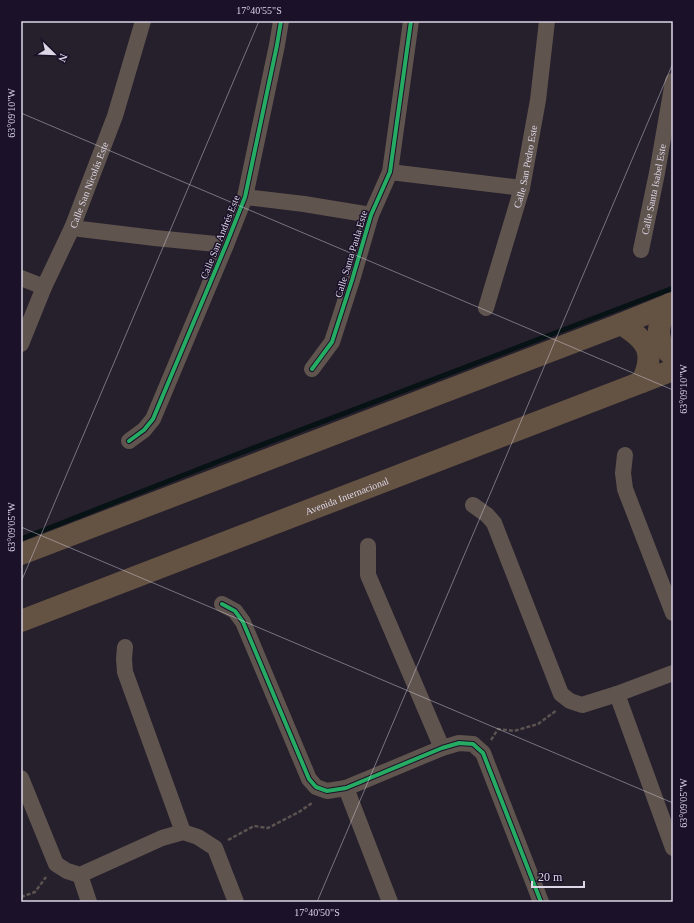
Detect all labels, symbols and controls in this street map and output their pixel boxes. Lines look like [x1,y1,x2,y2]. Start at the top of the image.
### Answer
text: 17°40'55"S [236,5,282,16]
north arrow [34,34,74,74]
text: N [56,52,70,64]
text: 63°09'10"W [6,88,17,138]
street label: Calle San Pedro Este [511,124,539,209]
street label: Calle San Nicolás Este [67,140,110,230]
street label: Calle Santa Isabel Este [639,143,668,235]
street label: Calle San Andrés Este [198,193,242,280]
street label: Calle Santa Paula Este [333,209,370,299]
text: 63°09'10"W [678,364,689,414]
street label: Avenida Internacional [303,475,390,517]
text: 63°09'05"W [6,502,17,552]
text: 63°09'05"W [678,778,689,828]
scale bar [532,863,584,889]
text: 20 m [538,870,563,884]
text: 17°40'50"S [294,907,340,918]

